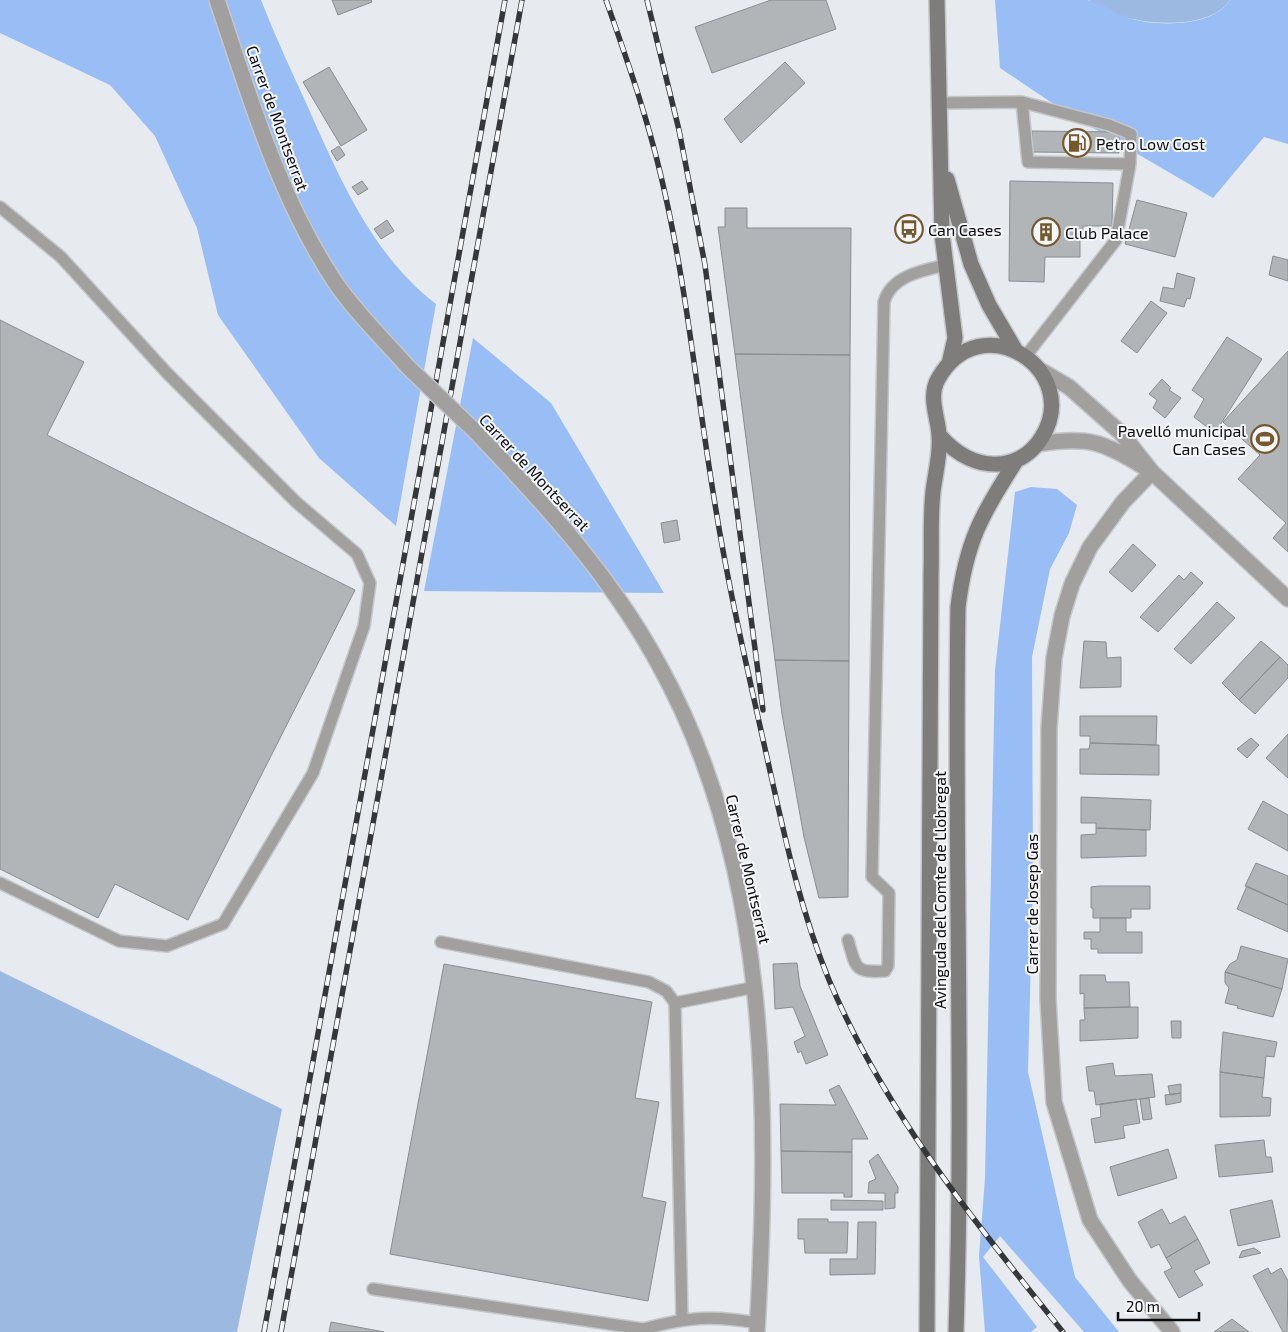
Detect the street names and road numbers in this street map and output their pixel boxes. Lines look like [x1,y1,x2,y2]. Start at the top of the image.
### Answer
street label: Carrer de Montserrat [243,43,313,193]
street label: Carrer de Montserrat [476,410,594,534]
street label: Avinguda del Comte de Llobregat [930,771,949,1009]
street label: Carrer de Montserrat [723,792,775,946]
street label: Carrer de Josep Gas [1022,834,1041,974]

